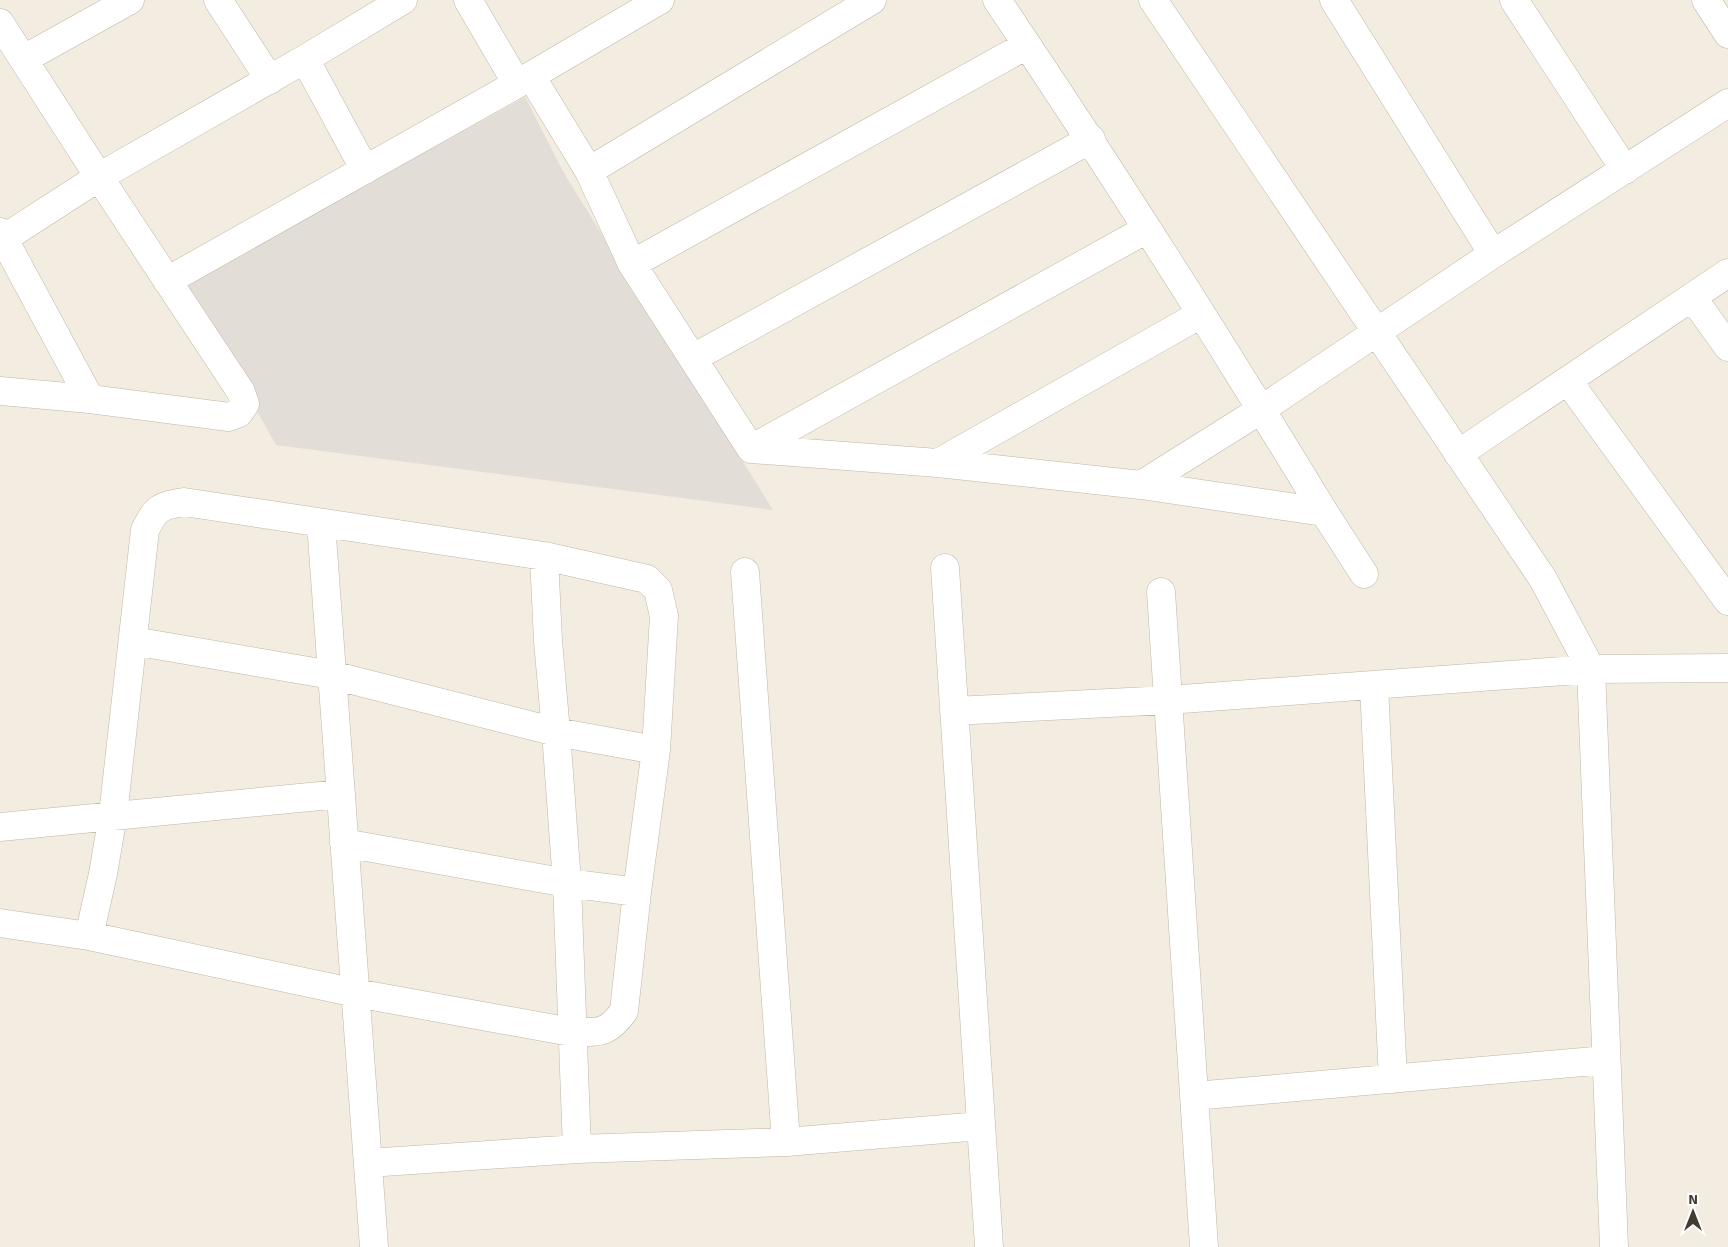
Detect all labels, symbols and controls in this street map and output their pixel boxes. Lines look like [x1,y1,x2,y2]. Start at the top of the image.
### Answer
north arrow [1668,1187,1718,1237]
text: N [1688,1191,1698,1208]

